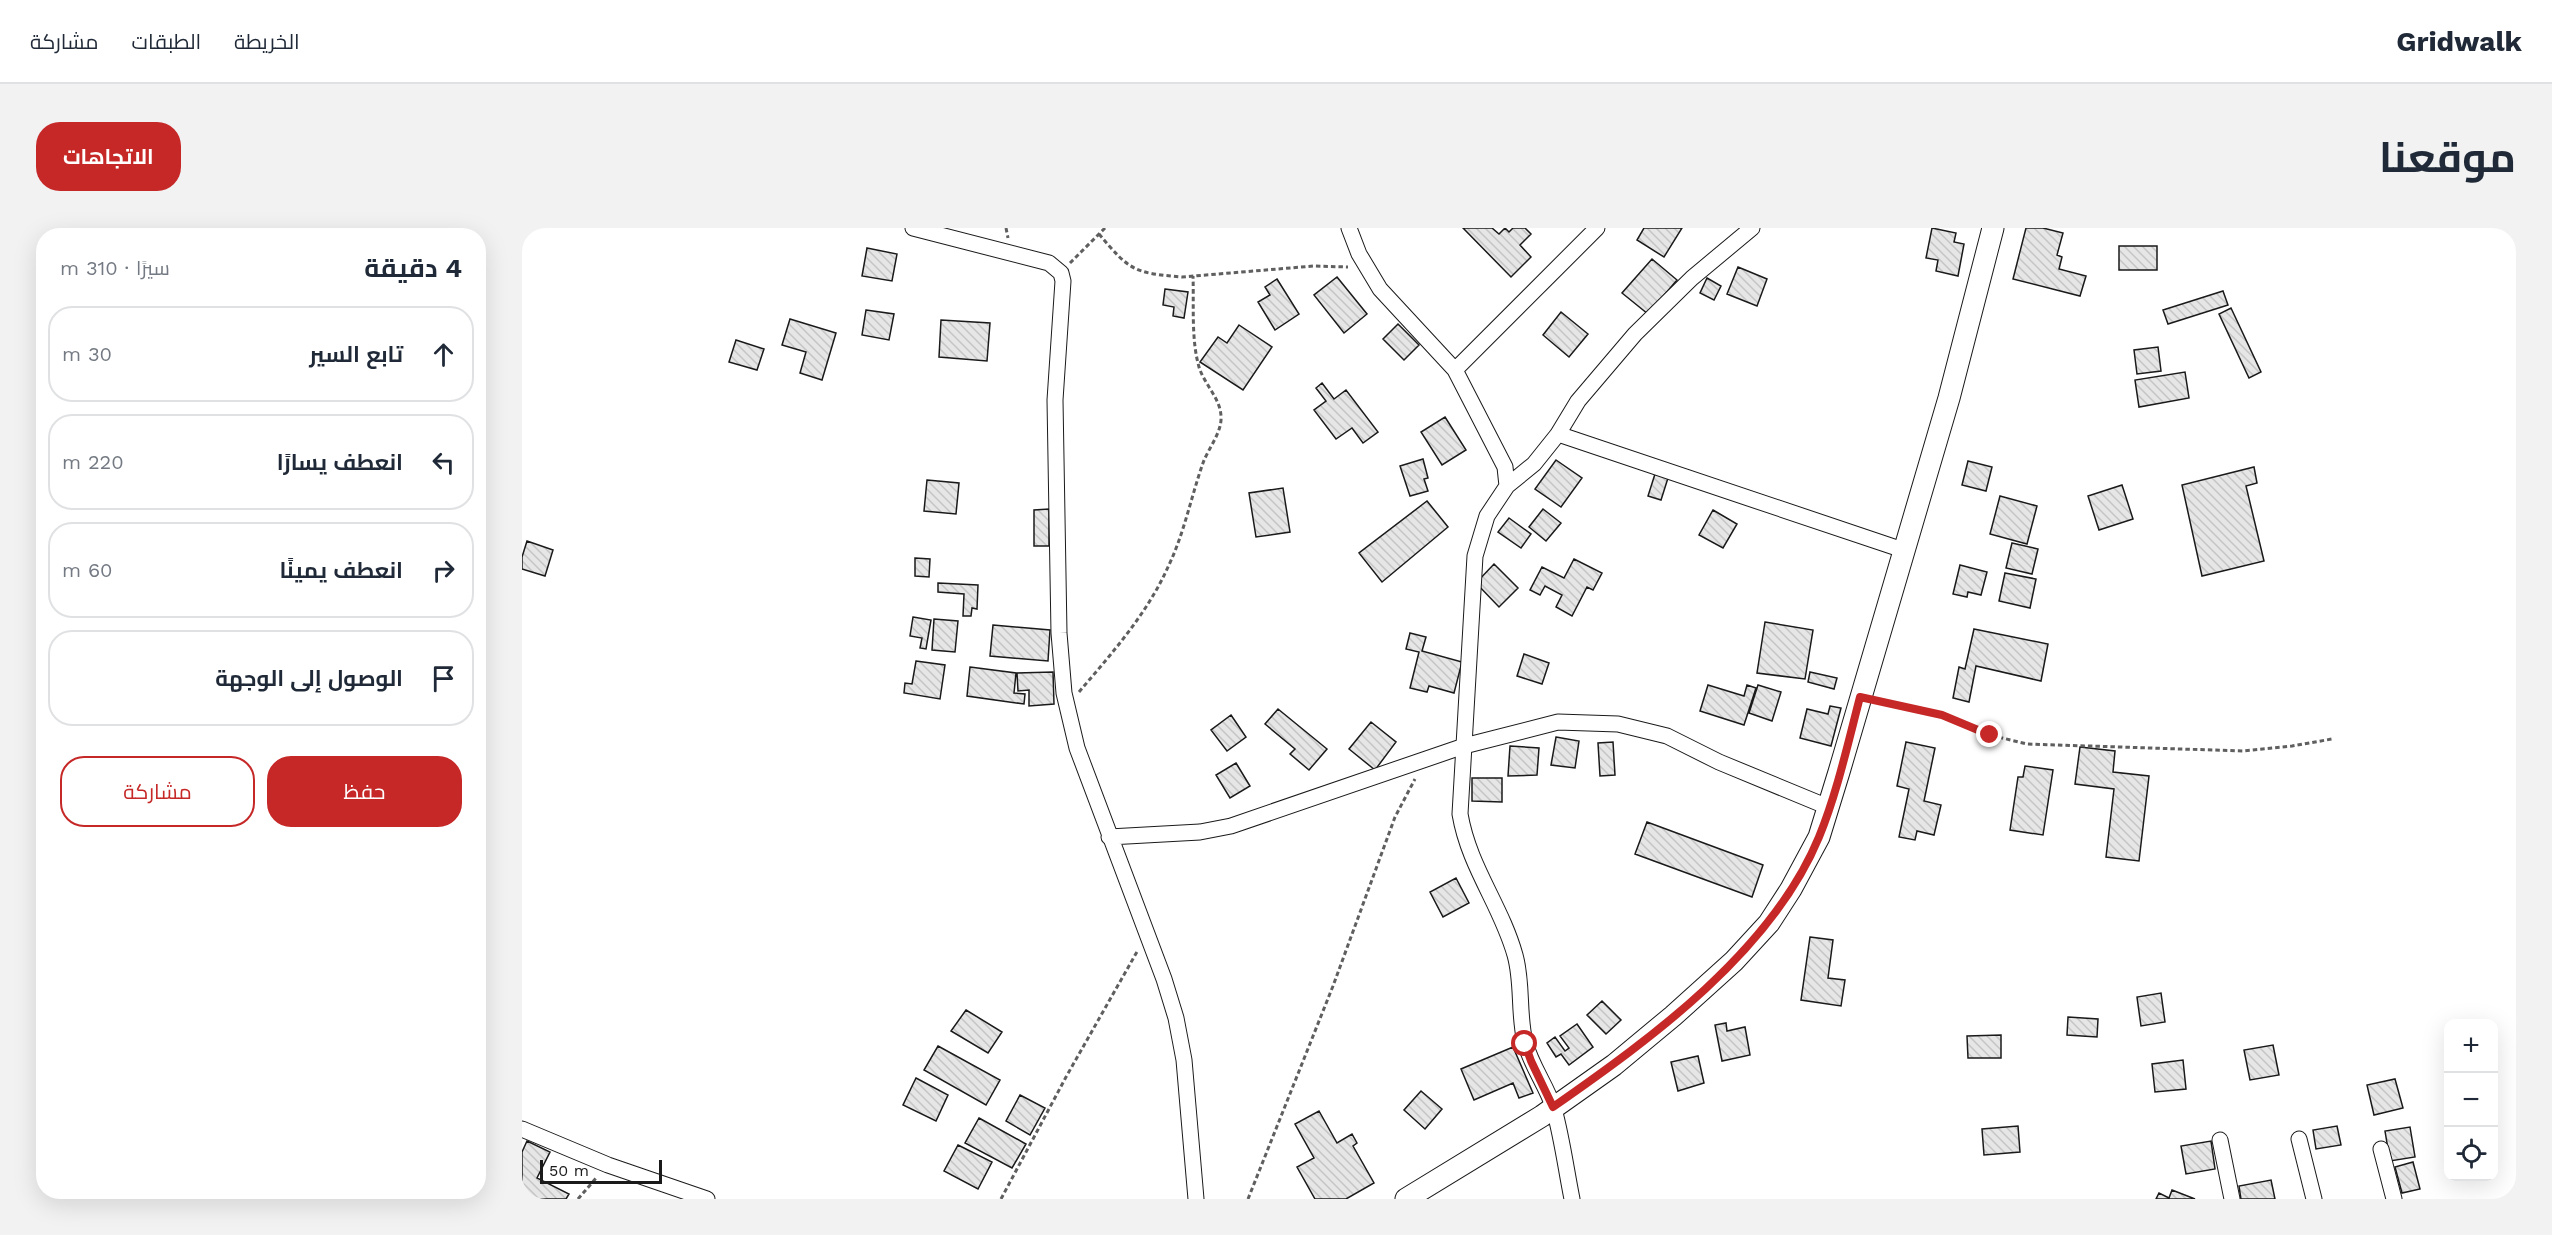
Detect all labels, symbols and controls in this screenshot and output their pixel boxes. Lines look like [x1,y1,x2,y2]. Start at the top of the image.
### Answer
text: Gridwalk [2396,25,2522,58]
text: مشاركة [30,29,99,54]
text: الطبقات [132,29,201,54]
text: الخريطة [234,29,300,54]
button: الاتجاهات [36,122,181,191]
text: موقعنا [2379,133,2516,182]
text: 4 دقيقة [364,253,462,283]
text: سيرًا · 310 m [60,256,170,280]
icon: ahead [427,338,460,371]
text: 30 m [62,342,112,366]
text: تابع السير [309,342,403,367]
icon: left [427,446,460,479]
text: 220 m [62,450,124,474]
text: انعطف يسارًا [277,450,403,475]
icon: right [427,554,460,587]
text: 60 m [62,558,113,582]
text: انعطف يمينًا [279,558,403,583]
icon: arrive [427,662,460,695]
text: الوصول إلى الوجهة [215,666,403,691]
route end [1976,721,2002,747]
button: مشاركة [60,756,255,827]
button: حفظ [267,756,462,827]
map controls [2444,1019,2498,1181]
button: + [2444,1019,2498,1073]
route start [1511,1030,1537,1056]
button: − [2444,1073,2498,1127]
button: locate [2444,1127,2498,1181]
scale bar [540,1157,662,1184]
text: 50 m [549,1161,589,1180]

